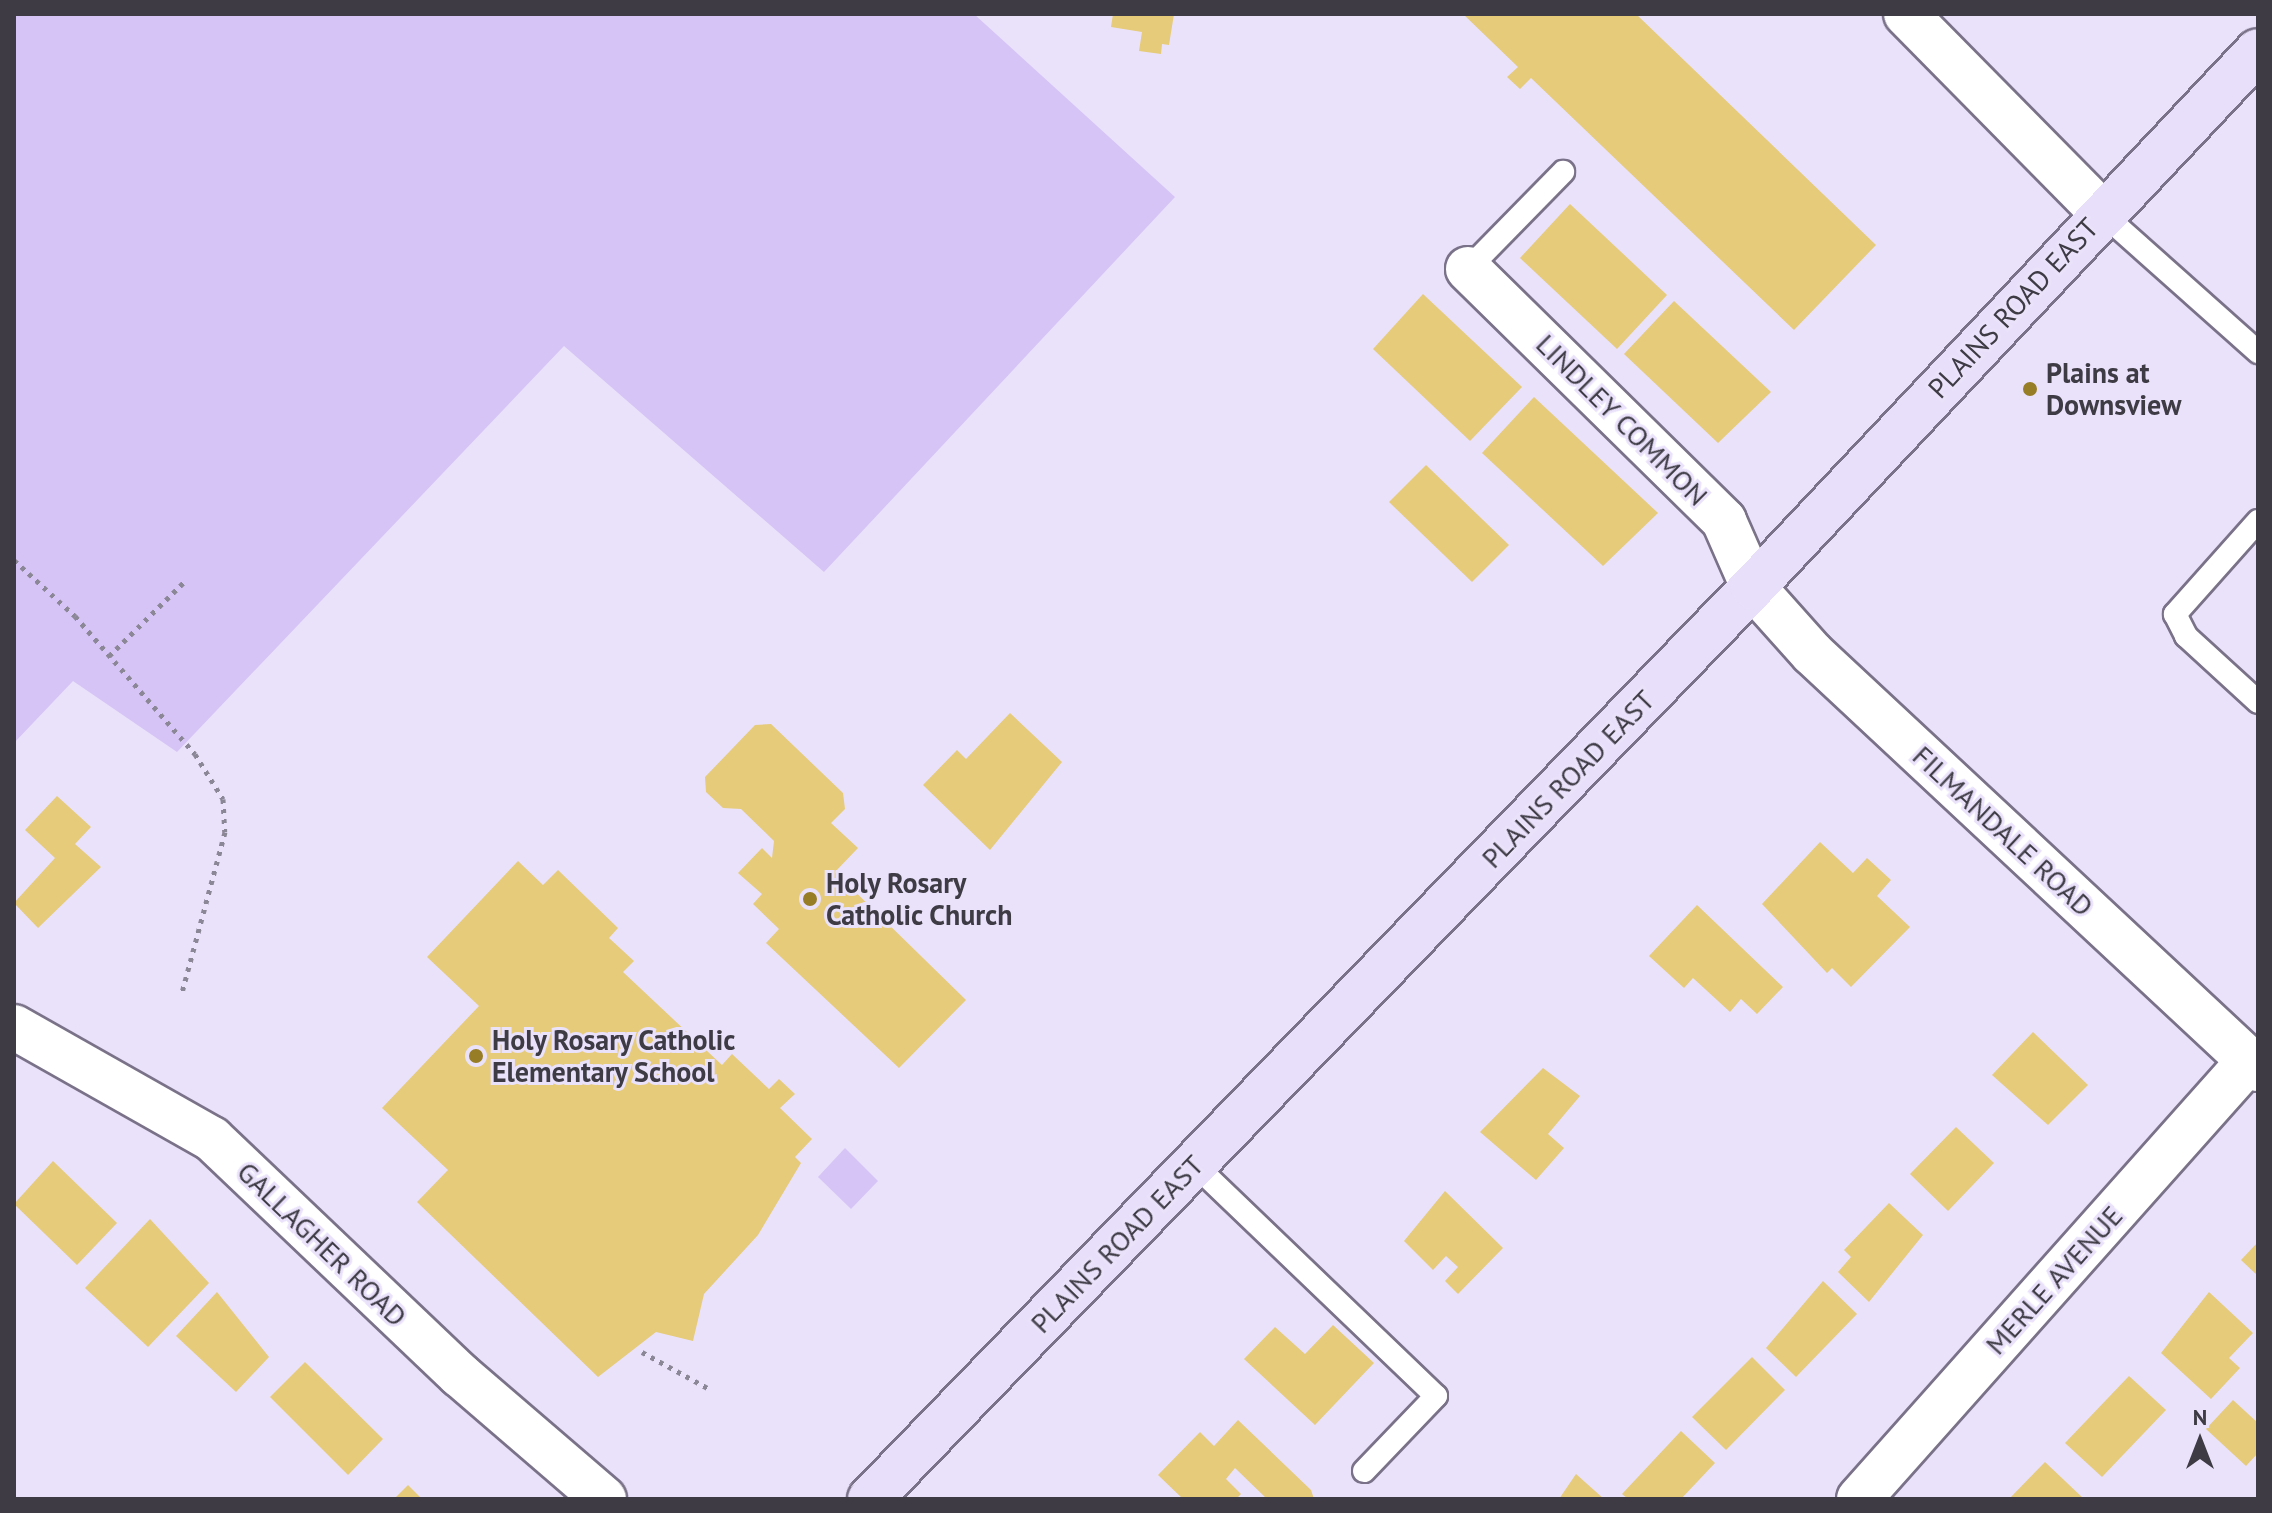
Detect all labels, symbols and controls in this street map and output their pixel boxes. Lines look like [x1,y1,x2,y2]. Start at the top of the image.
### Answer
street label: PLAINS ROAD EAST [1921,211,2105,405]
street label: LINDLEY COMMON [1529,327,1715,513]
place label: Plains at Downsview [2046,356,2181,422]
marker: Plains at Downsview [2021,380,2039,398]
street label: PLAINS ROAD EAST [1475,683,1661,875]
street label: FILMANDALE ROAD [1906,739,2100,923]
place label: Holy Rosary Catholic Church [826,866,1013,932]
marker: Holy Rosary Catholic Church [801,890,819,908]
place label: Holy Rosary Catholic Elementary School [492,1023,738,1089]
marker: Holy Rosary Catholic Elementary School [467,1047,485,1065]
street label: PLAINS ROAD EAST [1024,1148,1210,1340]
street label: GALLAGHER ROAD [230,1155,414,1333]
street label: MERLE AVENUE [1978,1199,2130,1361]
north arrow [2160,1401,2240,1481]
text: N [2193,1403,2207,1431]

